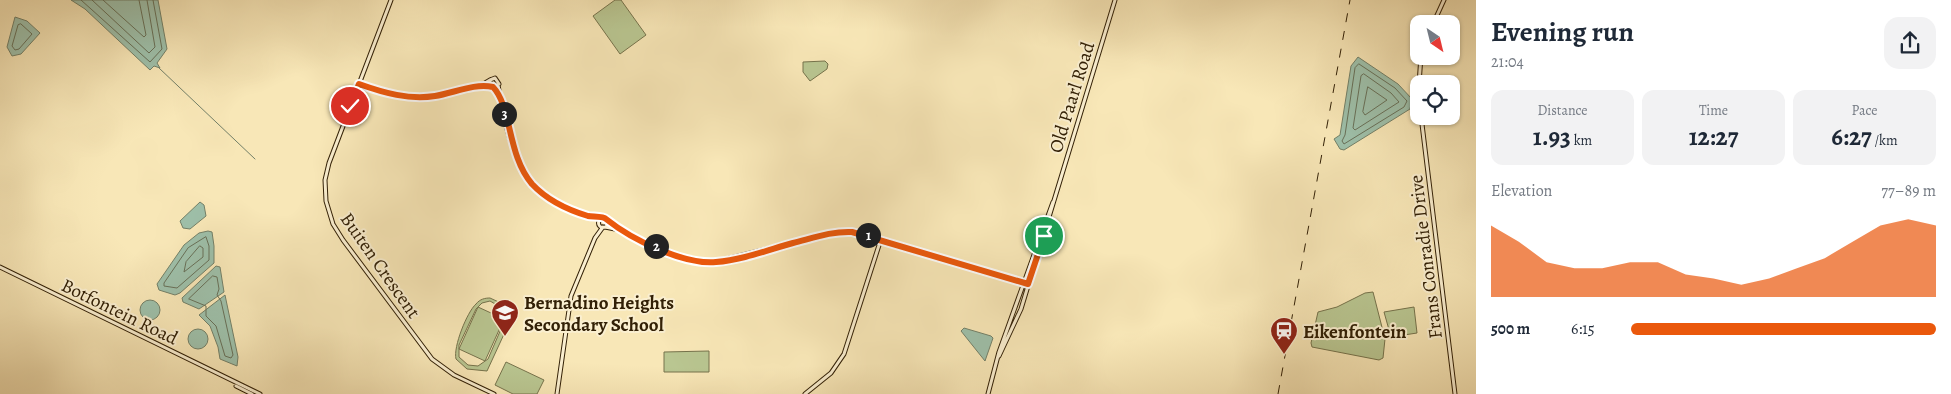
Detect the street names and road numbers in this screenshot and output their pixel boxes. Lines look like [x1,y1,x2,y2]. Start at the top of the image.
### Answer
street label: Old Paarl Road [1043,38,1101,156]
street label: Frans Conradie Drive [1403,173,1449,340]
street label: Buiten Crescent [334,207,426,324]
street label: Botfontein Road [57,272,183,352]

